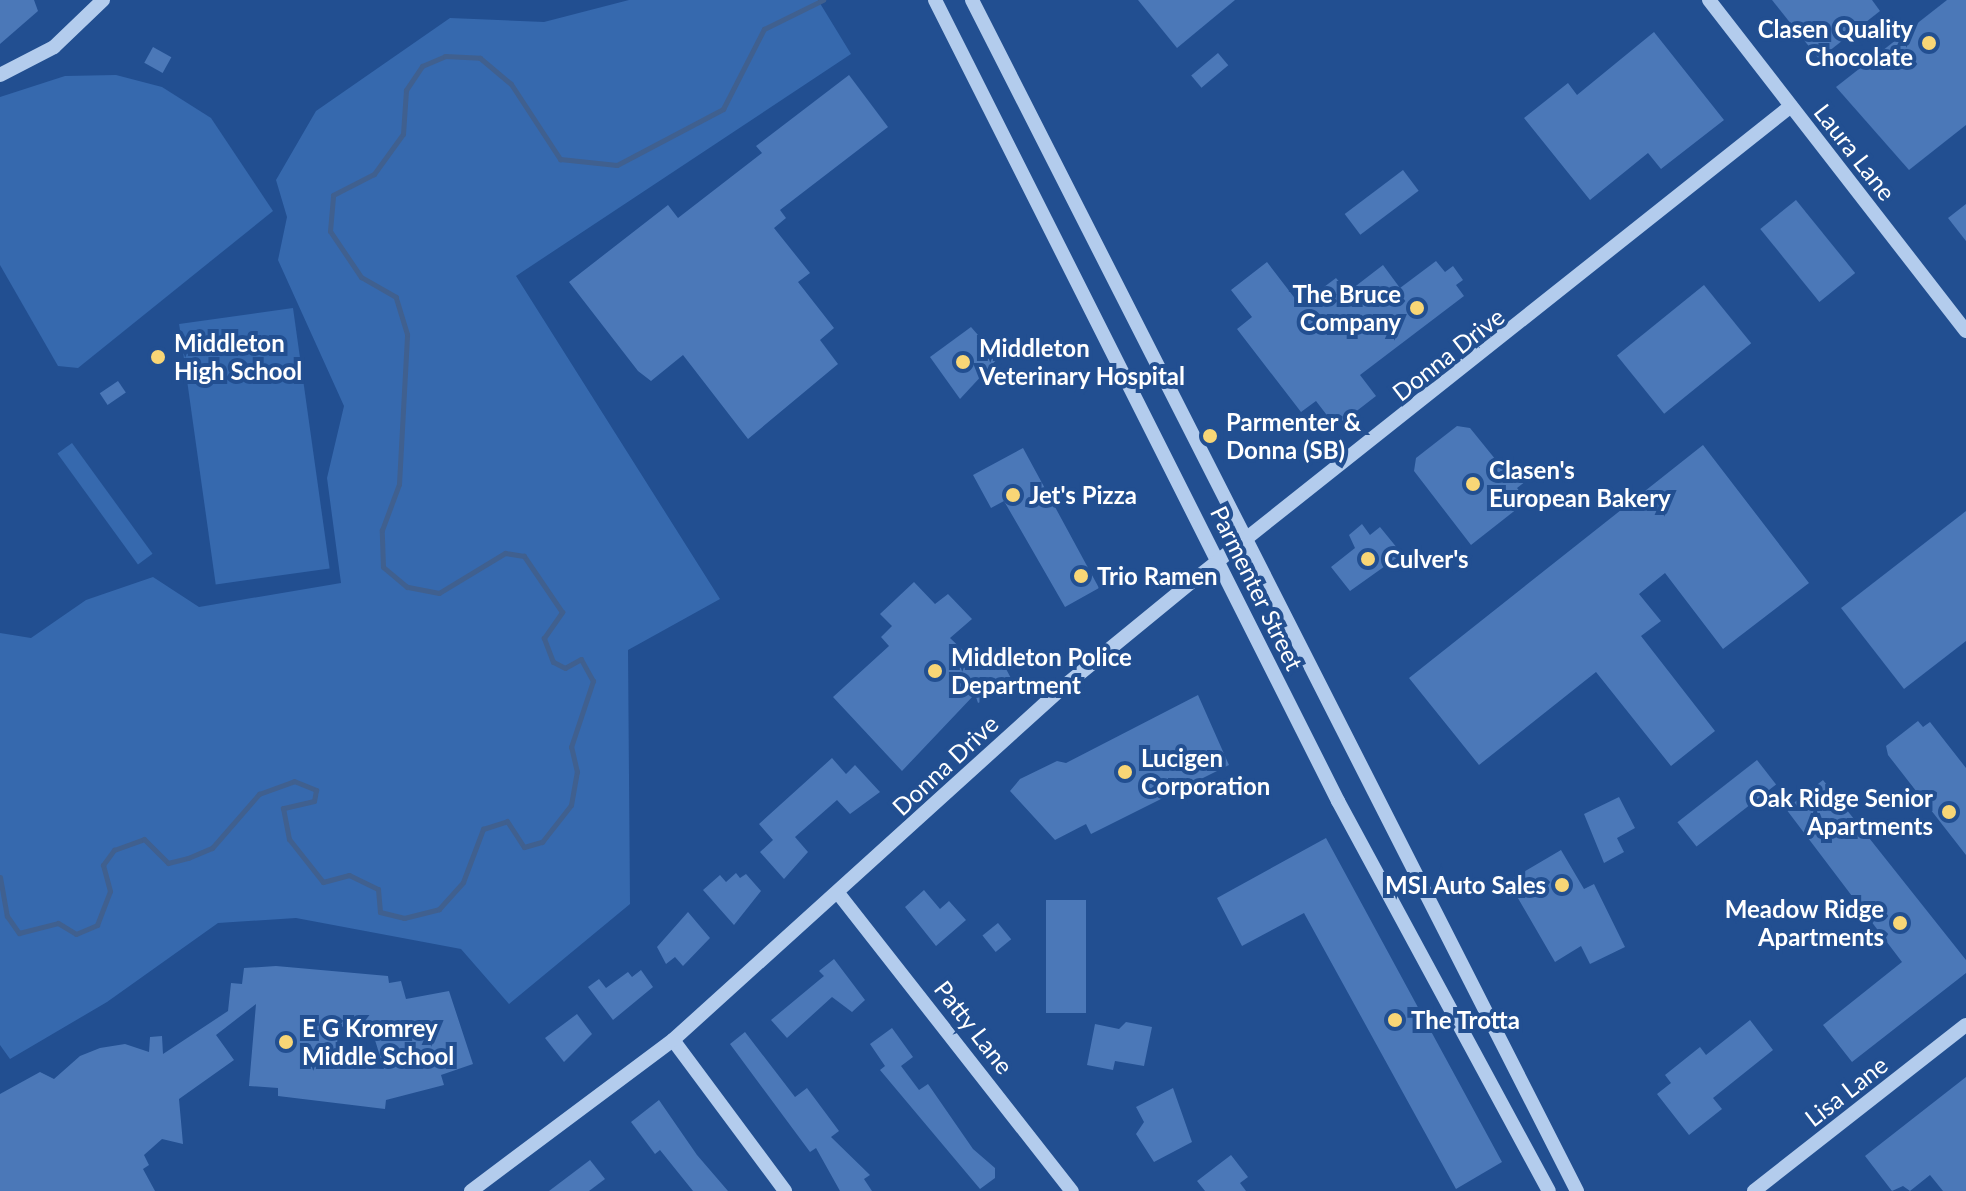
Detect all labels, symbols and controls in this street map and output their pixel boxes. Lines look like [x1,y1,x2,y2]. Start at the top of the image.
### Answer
place label: Clasen Quality Chocolate [1758,15,1913,71]
marker: Clasen Quality Chocolate [1920,34,1938,52]
street label: Laura Lane [1808,98,1902,206]
place label: The Bruce Company [1292,280,1401,336]
marker: The Bruce Company [1408,299,1426,317]
street label: Donna Drive [1386,301,1510,407]
place label: Middleton High School [174,329,302,385]
place label: Middleton Veterinary Hospital [979,334,1186,390]
marker: Middleton High School [149,348,167,366]
marker: Middleton Veterinary Hospital [954,353,972,371]
place label: Parmenter & Donna (SB) [1226,408,1362,464]
marker: Parmenter & Donna (SB) [1201,427,1219,445]
place label: Clasen's European Bakery [1489,456,1671,512]
marker: Clasen's European Bakery [1464,475,1482,493]
place label: Jet's Pizza [1029,481,1137,509]
marker: Jet's Pizza [1004,486,1022,504]
street label: Parmenter Street [1205,501,1309,675]
place label: Culver's [1384,545,1469,573]
marker: Culver's [1359,550,1377,568]
place label: Trio Ramen [1097,562,1218,590]
marker: Trio Ramen [1072,567,1090,585]
place label: Middleton Police Department [951,643,1132,699]
marker: Middleton Police Department [926,662,944,680]
street label: Donna Drive [886,709,1004,821]
place label: Lucigen Corporation [1141,744,1270,800]
marker: Lucigen Corporation [1116,763,1134,781]
place label: Oak Ridge Senior Apartments [1749,784,1933,840]
marker: Oak Ridge Senior Apartments [1940,803,1958,821]
place label: MSI Auto Sales [1384,871,1546,899]
marker: MSI Auto Sales [1553,876,1571,894]
place label: Meadow Ridge Apartments [1724,895,1884,951]
marker: Meadow Ridge Apartments [1891,914,1909,932]
street label: Patty Lane [928,974,1020,1080]
place label: The Trotta [1411,1006,1521,1034]
marker: The Trotta [1386,1011,1404,1029]
place label: E G Kromrey Middle School [302,1014,454,1070]
marker: E G Kromrey Middle School [277,1033,295,1051]
street label: Lisa Lane [1799,1050,1893,1132]

